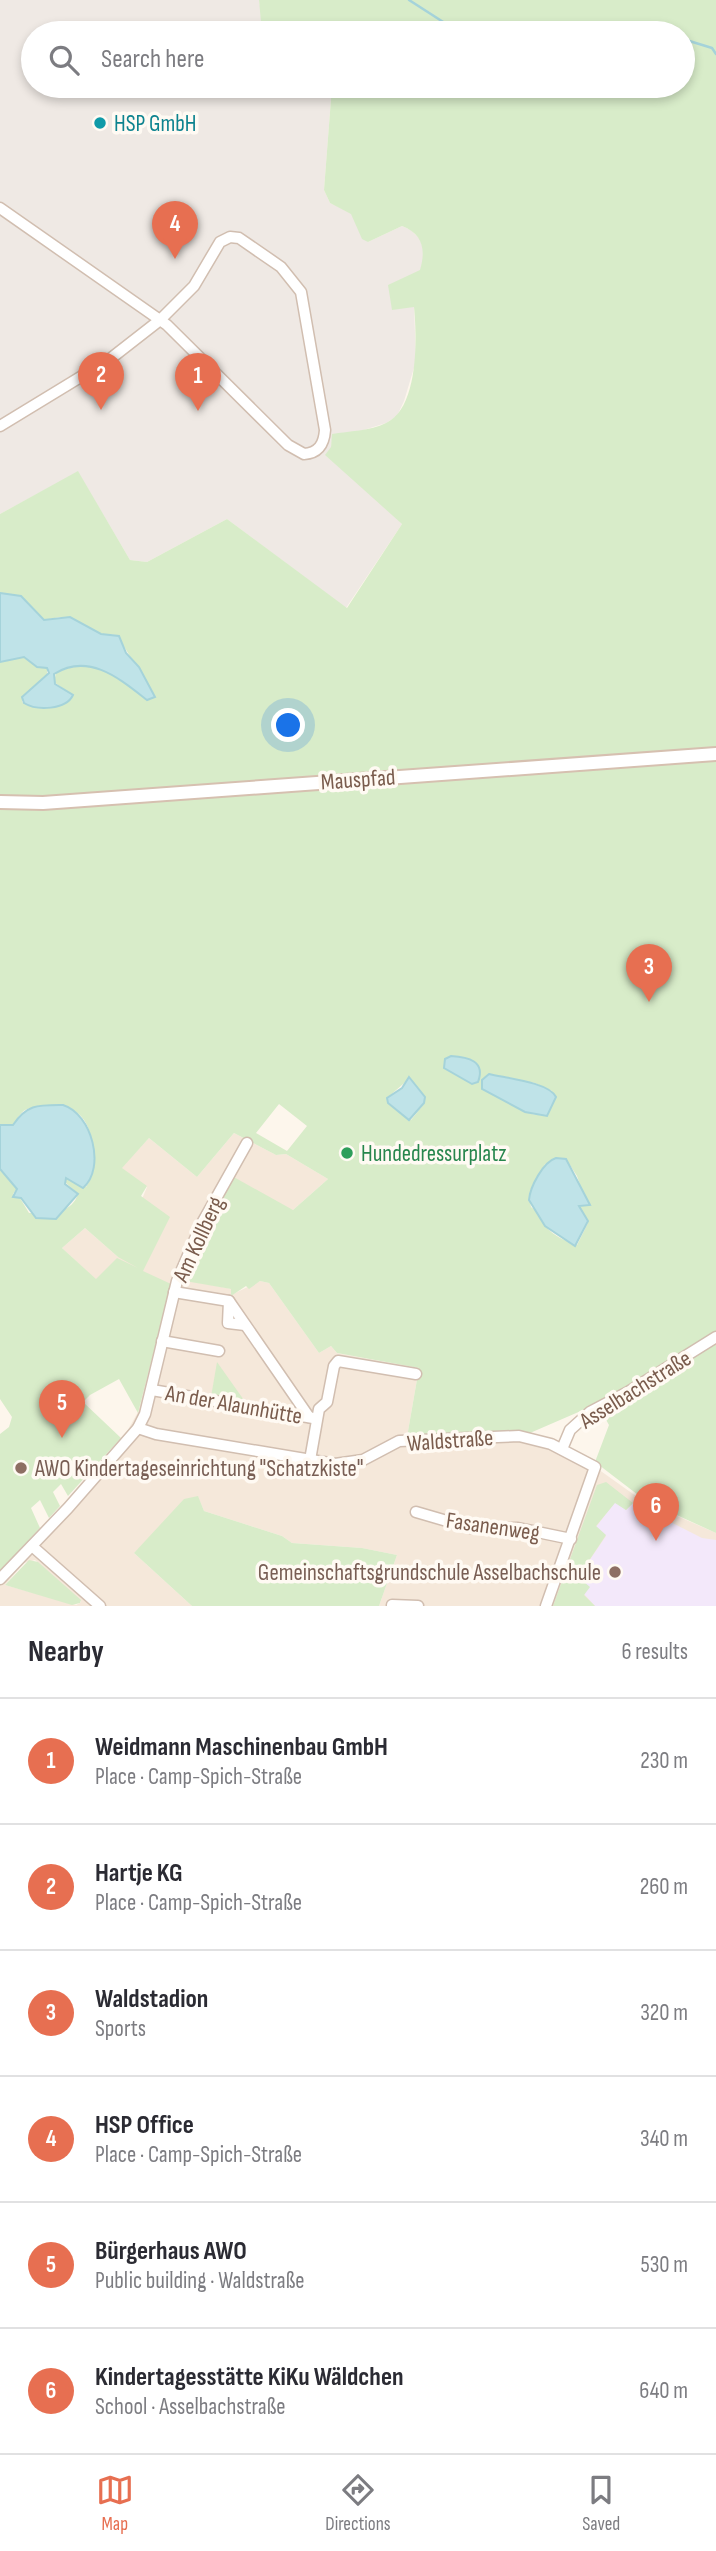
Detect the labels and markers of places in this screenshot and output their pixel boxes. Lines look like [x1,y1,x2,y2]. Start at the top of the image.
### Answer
place label: HSP GmbH [114,110,196,138]
marker: HSP GmbH [92,115,108,131]
pin: 4 [152,201,198,259]
pin: 2 [78,352,124,410]
pin: 1 [175,353,221,411]
pin: 3 [626,944,672,1002]
place label: Hundedressurplatz [361,1140,507,1168]
marker: Hundedressurplatz [339,1145,355,1161]
pin: 5 [39,1380,85,1438]
place label: AWO Kindertageseinrichtung "Schatzkiste" [34,1455,364,1483]
marker: AWO Kindertageseinrichtung "Schatzkiste" [13,1460,29,1476]
pin: 6 [633,1483,679,1541]
place label: Gemeinschaftsgrundschule Asselbachschule [258,1559,601,1587]
marker: Gemeinschaftsgrundschule Asselbachschule [607,1564,623,1580]

